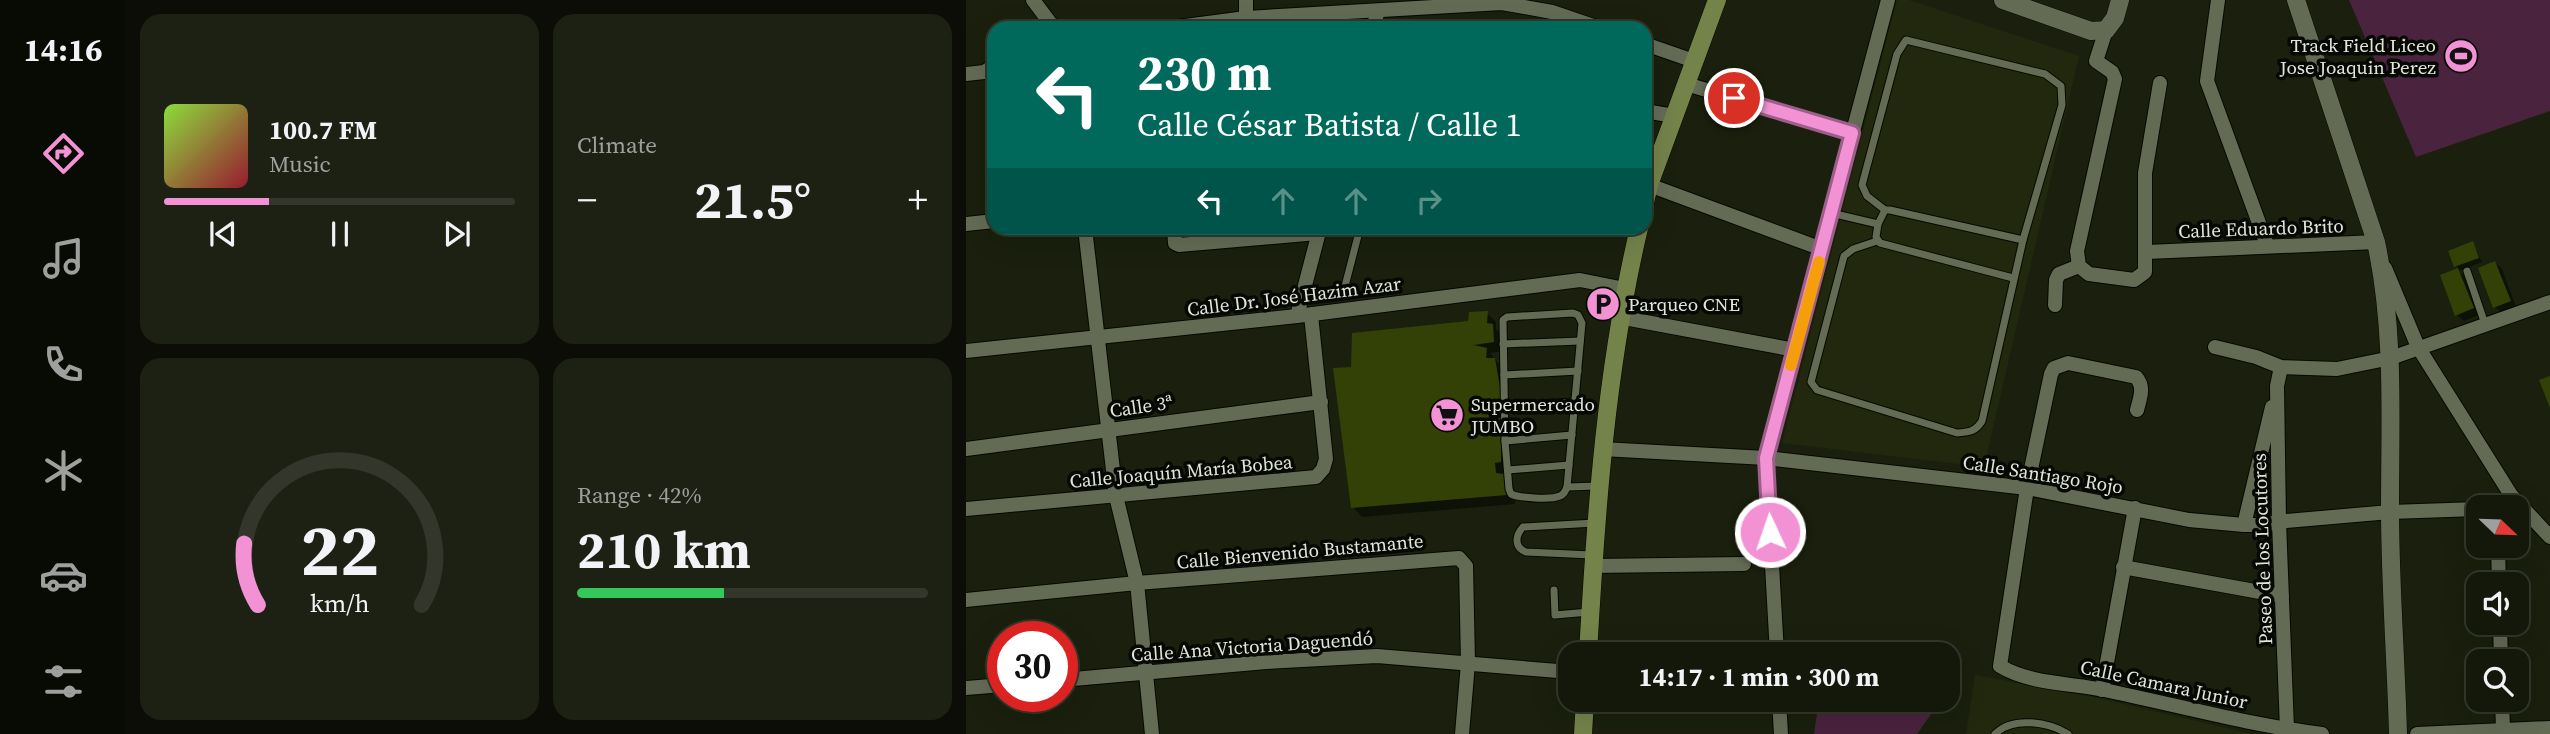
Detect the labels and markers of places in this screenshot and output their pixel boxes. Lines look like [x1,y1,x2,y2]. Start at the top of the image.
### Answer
place label: Track Field Liceo Jose Joaquin Perez [2279,32,2436,80]
sports icon: Track Field Liceo Jose Joaquin Perez [2442,37,2480,75]
pin [1704,68,1764,128]
parking icon: Parqueo CNE [1584,285,1622,323]
place label: Parqueo CNE [1628,291,1740,317]
place label: Supermercado JUMBO [1470,391,1595,439]
supermarket icon: Supermercado JUMBO [1428,396,1466,434]

